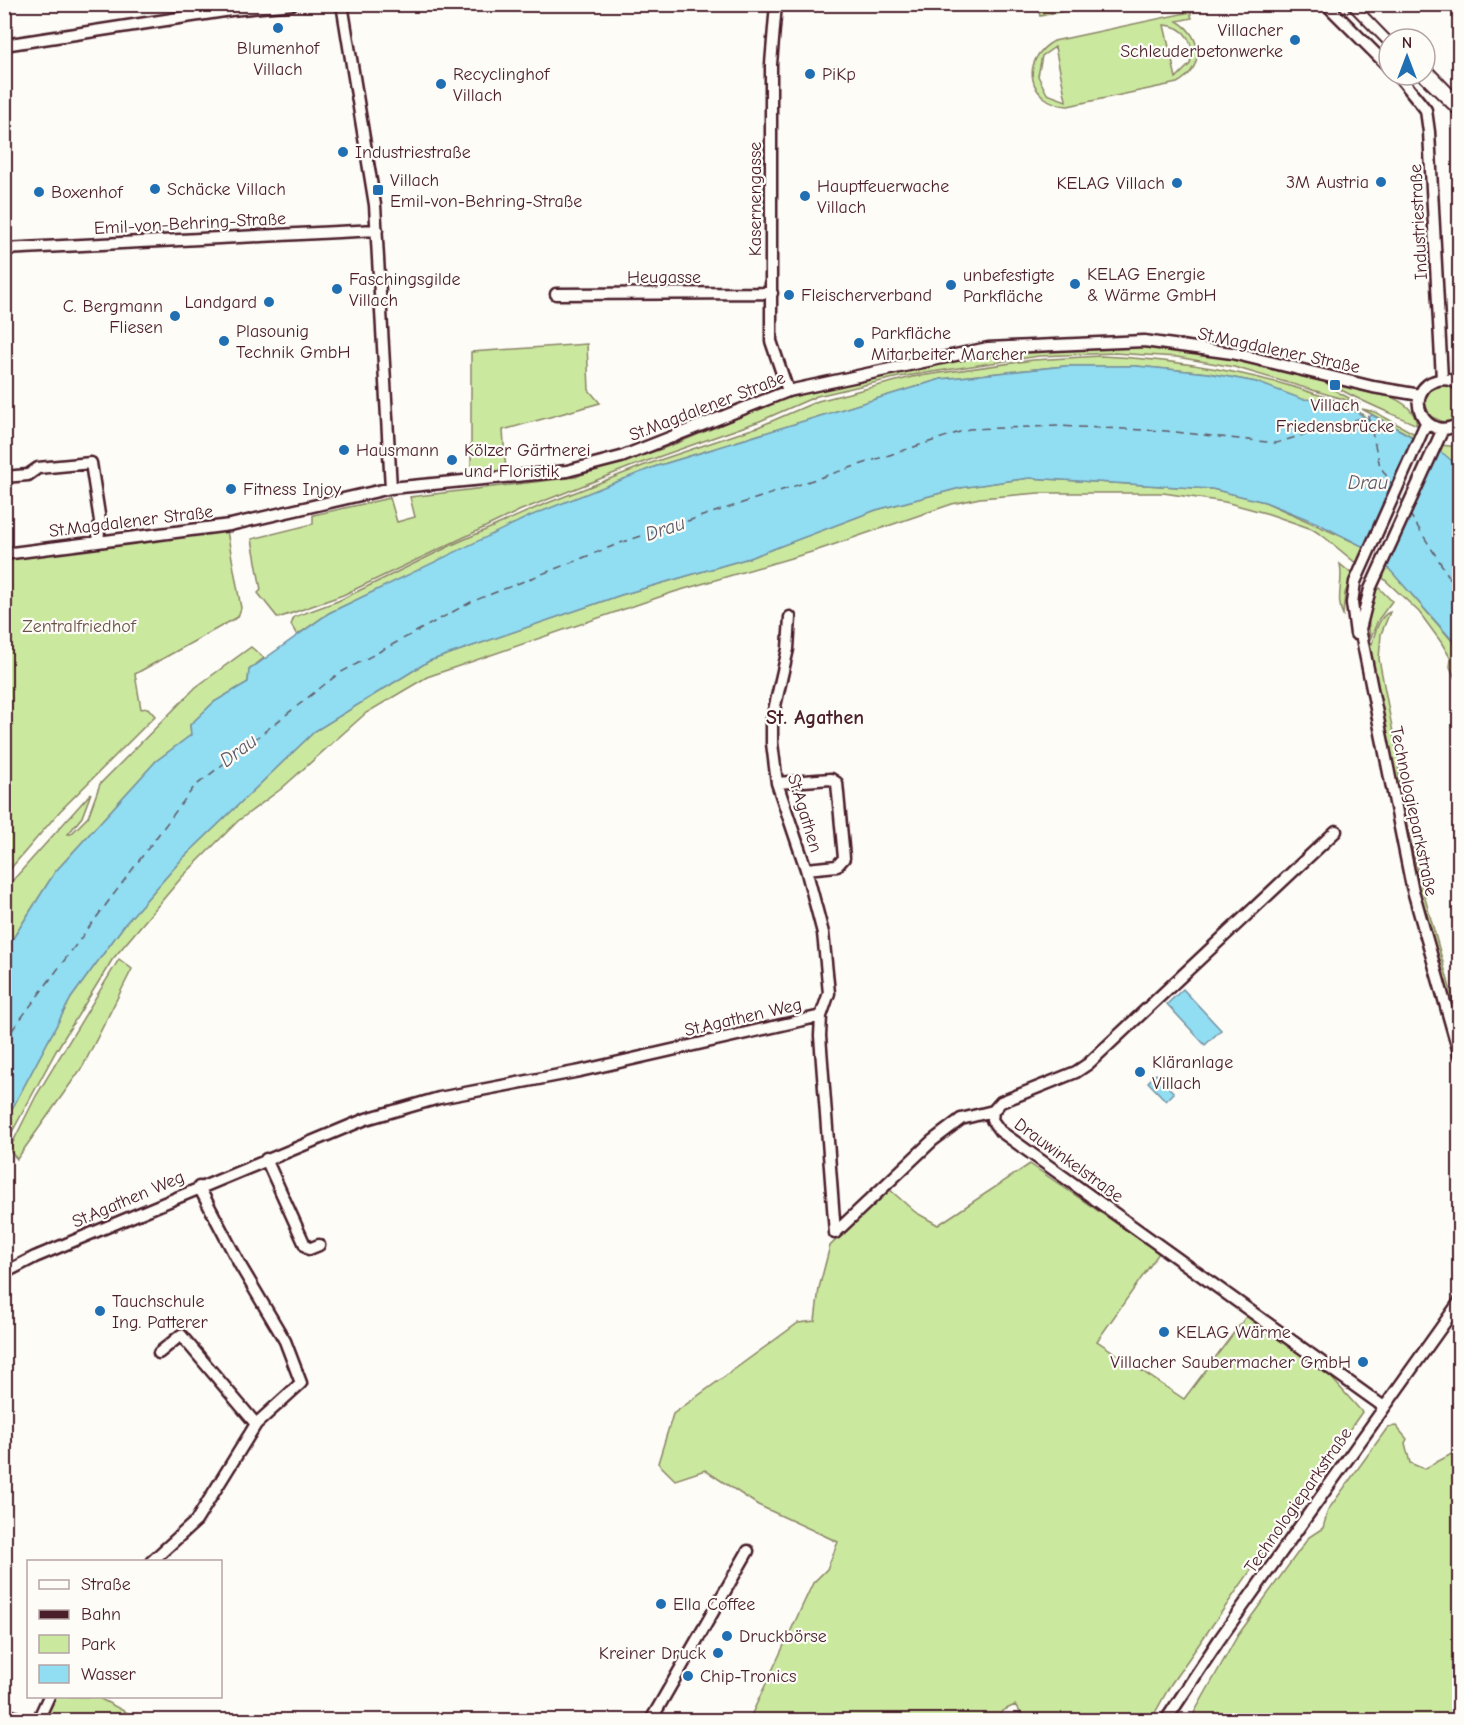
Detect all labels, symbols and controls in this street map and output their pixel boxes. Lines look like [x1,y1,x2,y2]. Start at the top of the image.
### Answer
place label: Villacher Schleuderbetonwerke [1120,20,1284,62]
marker: Blumenhof Villach [271,21,285,35]
north arrow [1377,27,1437,87]
marker: Villacher Schleuderbetonwerke [1288,33,1302,47]
text: N [1402,34,1412,52]
place label: Blumenhof Villach [237,38,320,80]
place label: Recyclinghof Villach [453,64,550,106]
place label: PiKp [822,64,856,85]
marker: PiKp [803,67,817,81]
marker: Recyclinghof Villach [434,77,448,91]
place label: Industriestraße [355,142,471,163]
street label: Kasernengasse [745,142,766,256]
marker: Industriestraße [336,145,350,159]
street label: Industriestraße [1405,164,1432,280]
place label: Villach Emil-von-Behring-Straße [390,170,582,212]
place label: 3M Austria [1286,172,1369,193]
place label: KELAG Villach [1057,173,1165,194]
marker: 3M Austria [1374,175,1388,189]
place label: Hauptfeuerwache Villach [817,176,949,218]
marker: KELAG Villach [1170,176,1184,190]
place label: Schäcke Villach [167,179,286,200]
place label: Boxenhof [51,182,123,203]
marker: Schäcke Villach [148,182,162,196]
marker: Villach Emil-von-Behring-Straße [371,183,385,197]
marker: Boxenhof [32,185,46,199]
marker: Hauptfeuerwache Villach [798,189,812,203]
street label: Emil-von-Behring-Straße [93,208,287,239]
place label: KELAG Energie & Wärme GmbH [1087,264,1217,306]
place label: unbefestigte Parkfläche [963,265,1054,307]
street label: Heugasse [627,267,701,288]
place label: Faschingsgilde Villach [349,269,461,311]
marker: KELAG Energie & Wärme GmbH [1068,277,1082,291]
marker: unbefestigte Parkfläche [944,278,958,292]
marker: Faschingsgilde Villach [330,282,344,296]
place label: Fleischerverband [801,285,932,306]
marker: Fleischerverband [782,288,796,302]
place label: Landgard [185,292,257,313]
marker: Landgard [262,295,276,309]
place label: C. Bergmann Fliesen [63,296,163,338]
marker: C. Bergmann Fliesen [168,309,182,323]
place label: Plasounig Technik GmbH [236,321,350,363]
place label: Parkfläche Mitarbeiter Marcher [871,323,1027,365]
street label: St.Magdalener Straße [1196,323,1362,378]
marker: Plasounig Technik GmbH [217,334,231,348]
marker: Parkfläche Mitarbeiter Marcher [852,336,866,350]
street label: St.Magdalener Straße [626,367,788,446]
marker: Villach Friedensbrücke [1328,378,1342,392]
place label: Villach Friedensbrücke [1276,395,1394,437]
place label: Hausmann [356,440,439,461]
place label: Kölzer Gärtnerei und Floristik [464,440,590,482]
marker: Hausmann [337,443,351,457]
marker: Kölzer Gärtnerei und Floristik [445,453,459,467]
water label: Drau [1348,471,1388,494]
place label: Fitness Injoy [243,479,342,500]
marker: Fitness Injoy [224,482,238,496]
street label: St.Magdalener Straße [48,501,214,542]
water label: Drau [642,511,688,546]
park label: Zentralfriedhof [22,616,137,637]
district label: St. Agathen [766,706,864,729]
street label: Technologieparkstraße [1385,724,1442,898]
water label: Drau [215,729,261,772]
street label: St.Agathen [783,771,826,855]
street label: St.Agathen Weg [682,994,804,1041]
place label: Kläranlage Villach [1152,1052,1233,1094]
marker: Kläranlage Villach [1133,1065,1147,1079]
street label: Drauwinkelstraße [1010,1114,1127,1207]
street label: St.Agathen Weg [69,1166,187,1233]
place label: Tauchschule Ing. Patterer [112,1291,209,1333]
marker: Tauchschule Ing. Patterer [93,1304,107,1318]
place label: KELAG Wärme [1176,1322,1291,1343]
marker: KELAG Wärme [1157,1325,1171,1339]
place label: Villacher Saubermacher GmbH [1110,1352,1351,1373]
marker: Villacher Saubermacher GmbH [1356,1355,1370,1369]
street label: Technologieparkstraße [1240,1423,1357,1577]
legend [27,1560,222,1698]
text: Straße [81,1574,131,1595]
place label: Ella Coffee [673,1594,755,1615]
marker: Ella Coffee [654,1597,668,1611]
text: Bahn [81,1604,121,1625]
place label: Druckbörse [739,1626,827,1647]
marker: Druckbörse [720,1629,734,1643]
text: Park [81,1634,116,1655]
place label: Kreiner Druck [599,1643,706,1664]
marker: Kreiner Druck [711,1646,725,1660]
text: Wasser [81,1664,137,1685]
place label: Chip-Tronics [700,1666,796,1687]
marker: Chip-Tronics [681,1669,695,1683]

